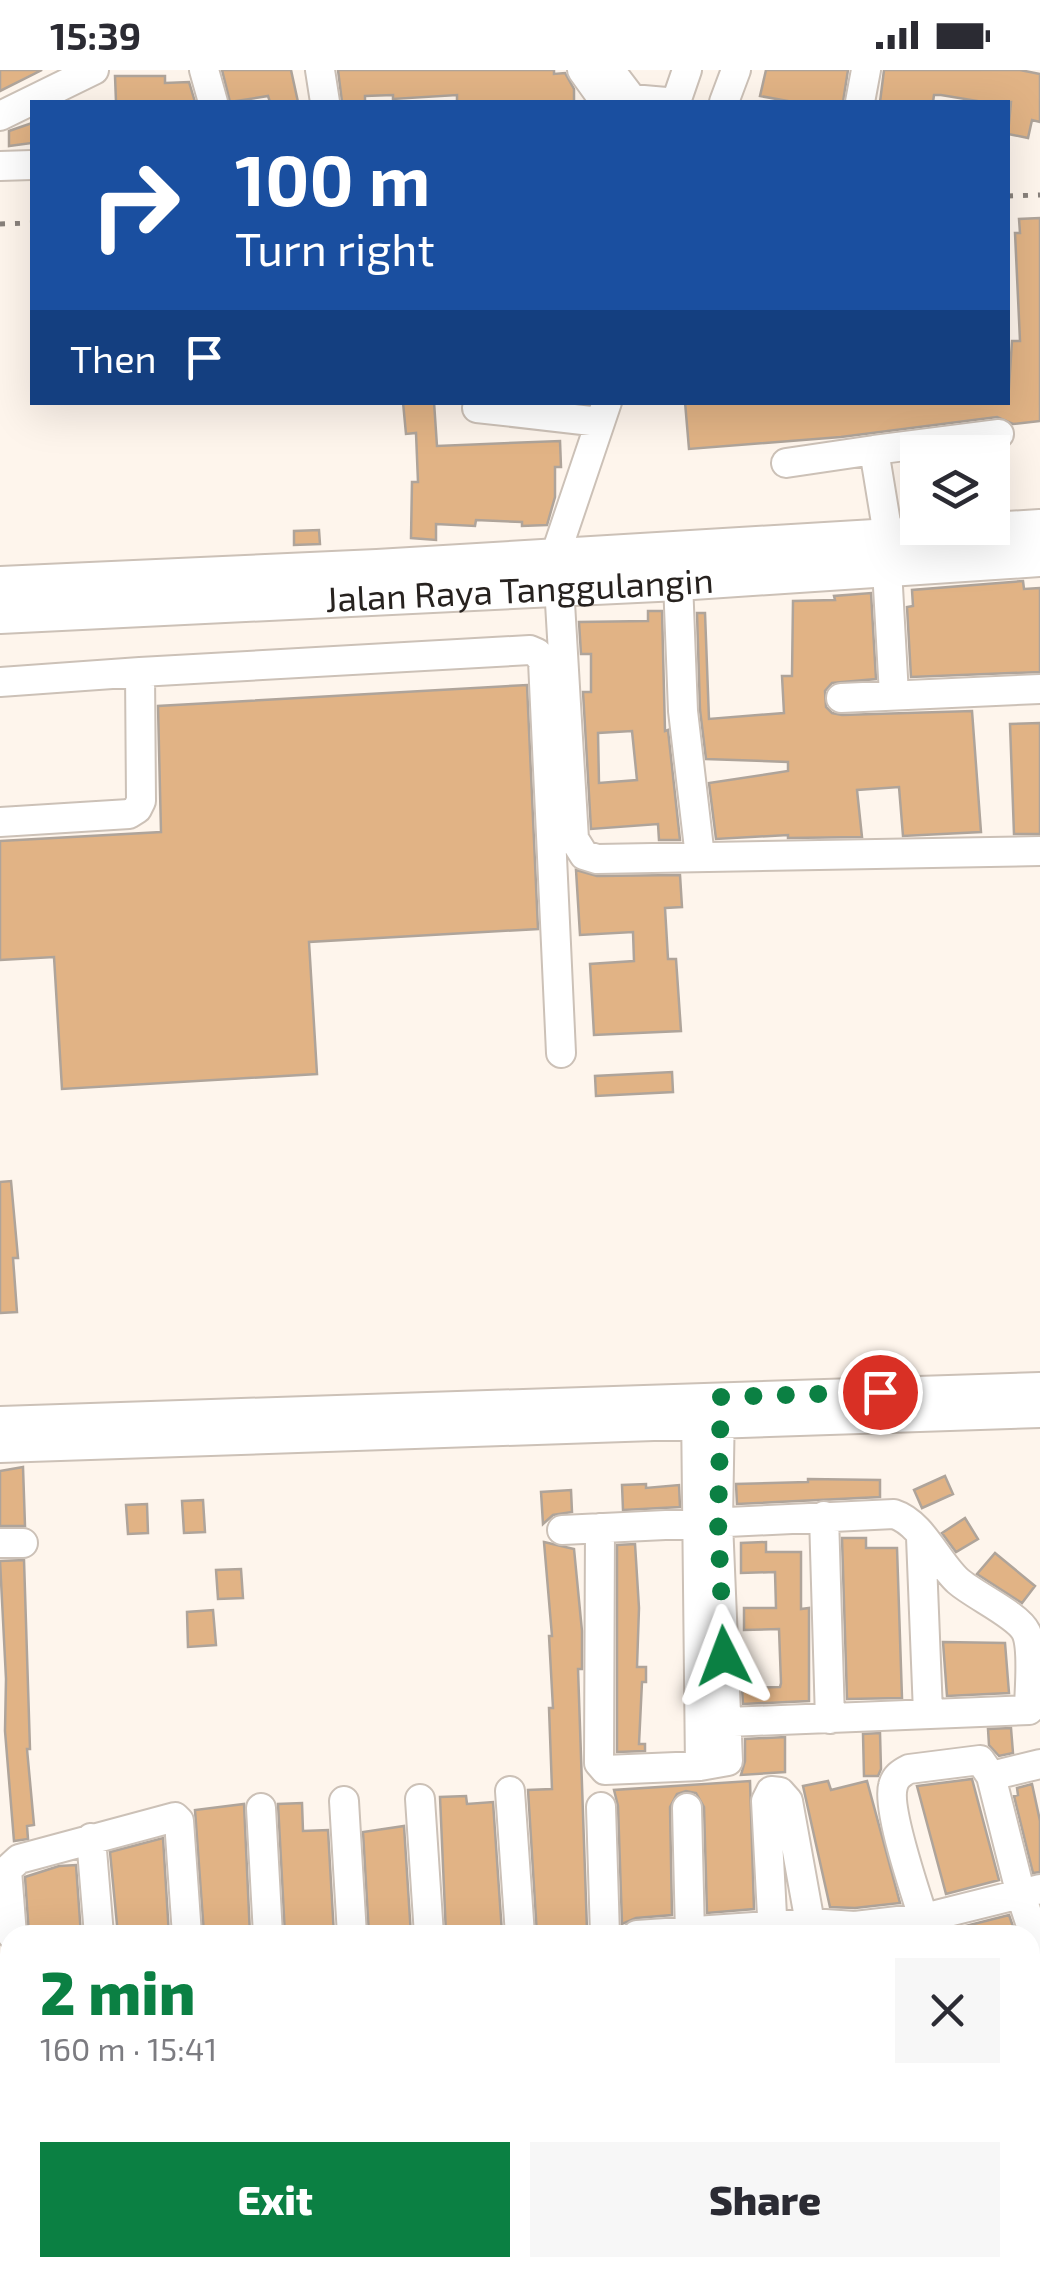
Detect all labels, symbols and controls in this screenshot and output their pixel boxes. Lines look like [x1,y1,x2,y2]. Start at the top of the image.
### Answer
text: 15:39 [50,12,141,58]
text: 100 m [235,136,430,220]
icon: right [70,140,200,270]
text: Turn right [235,221,435,275]
icon: arrive [177,330,232,385]
text: Then [70,335,157,381]
map controls [900,435,1010,545]
button: layers [900,435,1010,545]
street label: Jalan Raya Tanggulangin [324,558,715,619]
pin [838,1350,923,1435]
icon: arrive [853,1365,908,1420]
position arrow [672,1604,776,1708]
text: 2 min [40,1955,195,2027]
button: close [895,1958,1000,2063]
text: 160 m · 15:41 [40,2029,217,2067]
button: Exit [40,2142,510,2257]
button: Share [530,2142,1000,2257]

